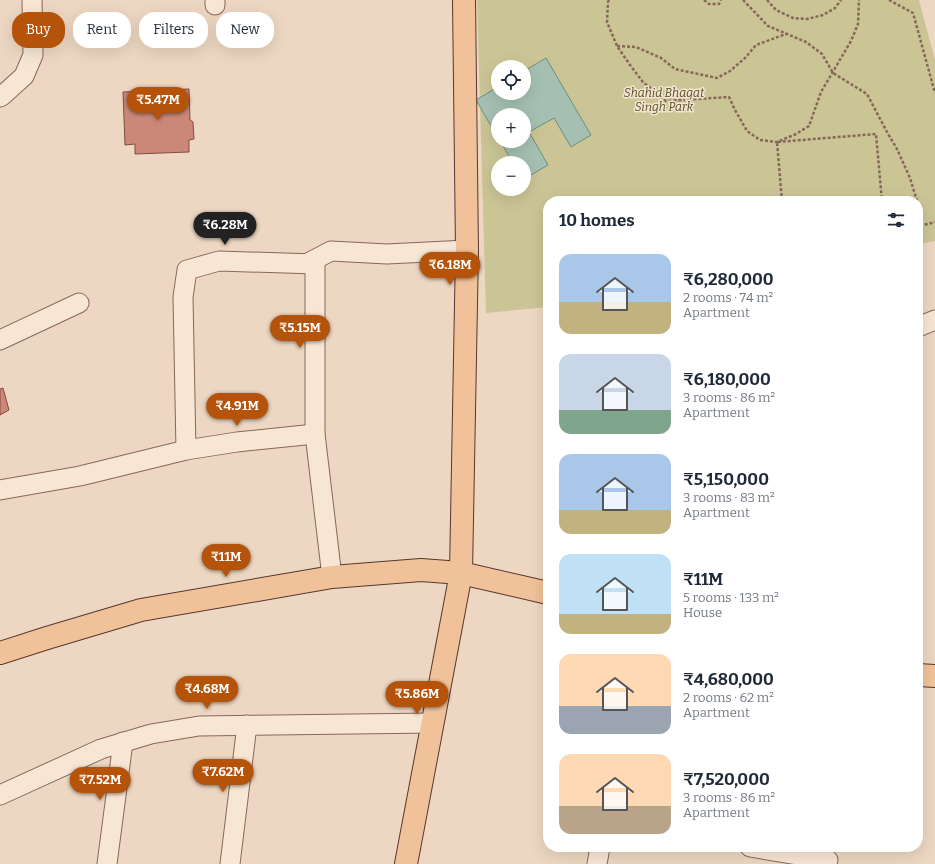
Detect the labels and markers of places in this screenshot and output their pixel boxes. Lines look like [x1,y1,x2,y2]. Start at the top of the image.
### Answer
pin: ₹5.47M [125,87,191,121]
pin: ₹6.28M [192,212,258,246]
pin: ₹6.18M [417,252,483,286]
pin: ₹5.15M [267,315,333,349]
pin: ₹4.91M [204,393,270,427]
pin: ₹11M [202,544,250,578]
pin: ₹4.68M [174,676,240,710]
pin: ₹5.86M [384,681,450,715]
pin: ₹7.62M [190,759,256,793]
pin: ₹7.52M [67,767,133,801]

